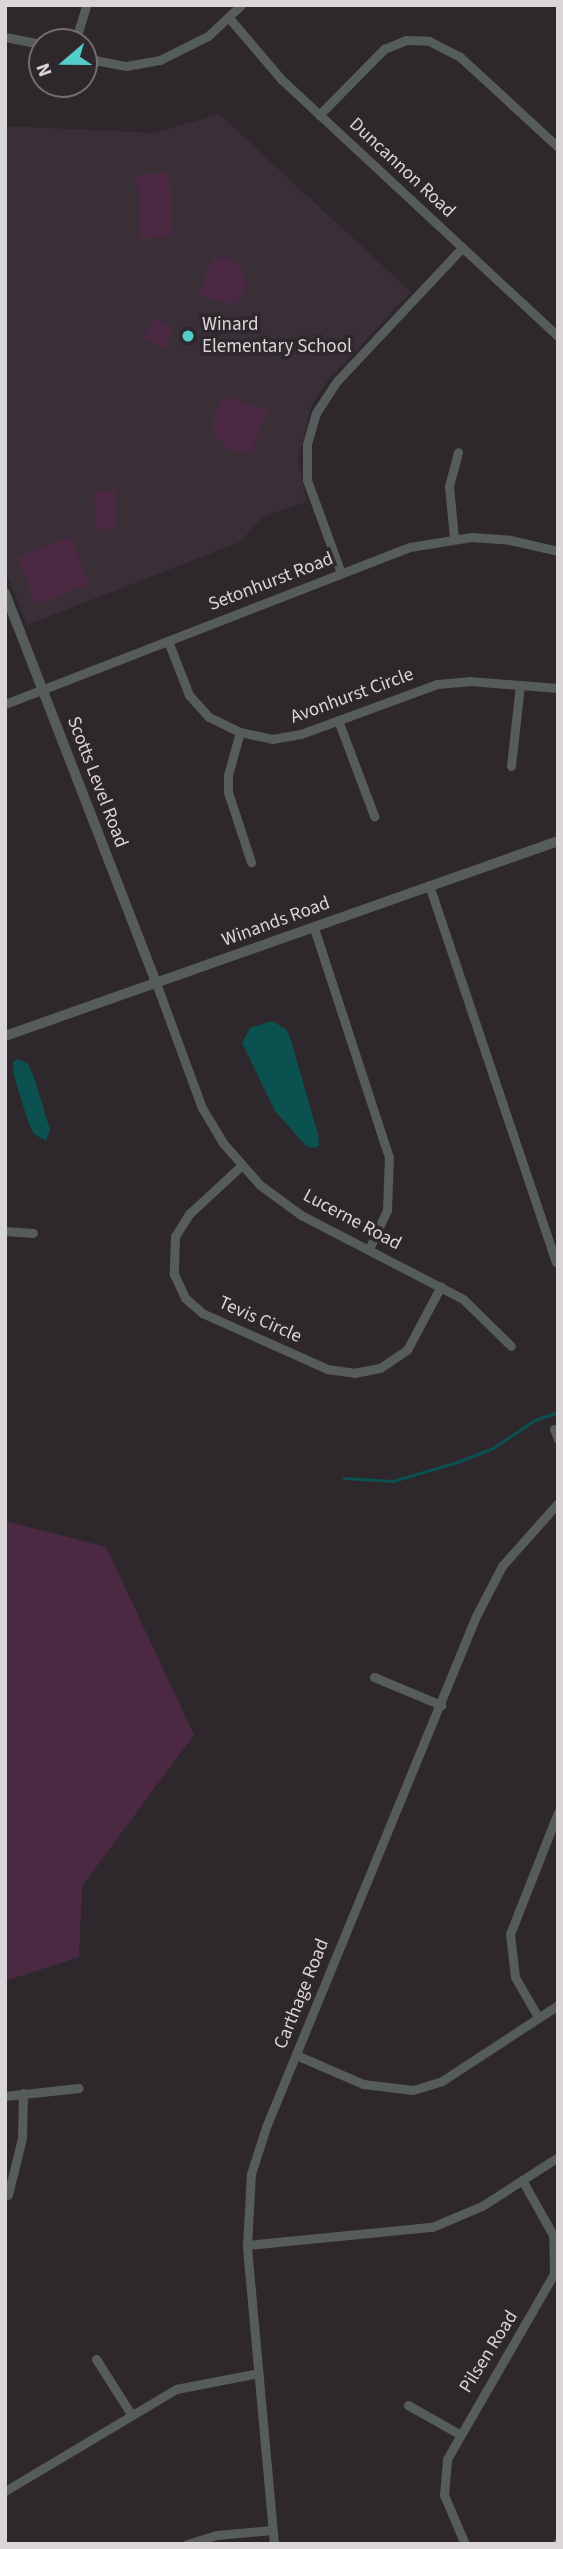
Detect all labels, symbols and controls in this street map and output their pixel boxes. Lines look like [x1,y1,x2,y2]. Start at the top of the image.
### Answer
north arrow [28,28,98,98]
text: N [30,59,60,80]
street label: Duncannon Road [344,113,460,223]
place label: Winard Elementary School [202,314,352,358]
marker: Winard Elementary School [180,328,196,344]
street label: Setonhurst Road [205,548,337,616]
street label: Avonhurst Circle [287,663,417,729]
street label: Scotts Level Road [62,713,132,851]
street label: Winands Road [219,892,333,952]
street label: Lucerne Road [299,1185,405,1255]
street label: Tevis Circle [215,1292,305,1348]
street label: Carthage Road [270,1936,334,2052]
street label: Pilsen Road [455,2307,523,2397]

